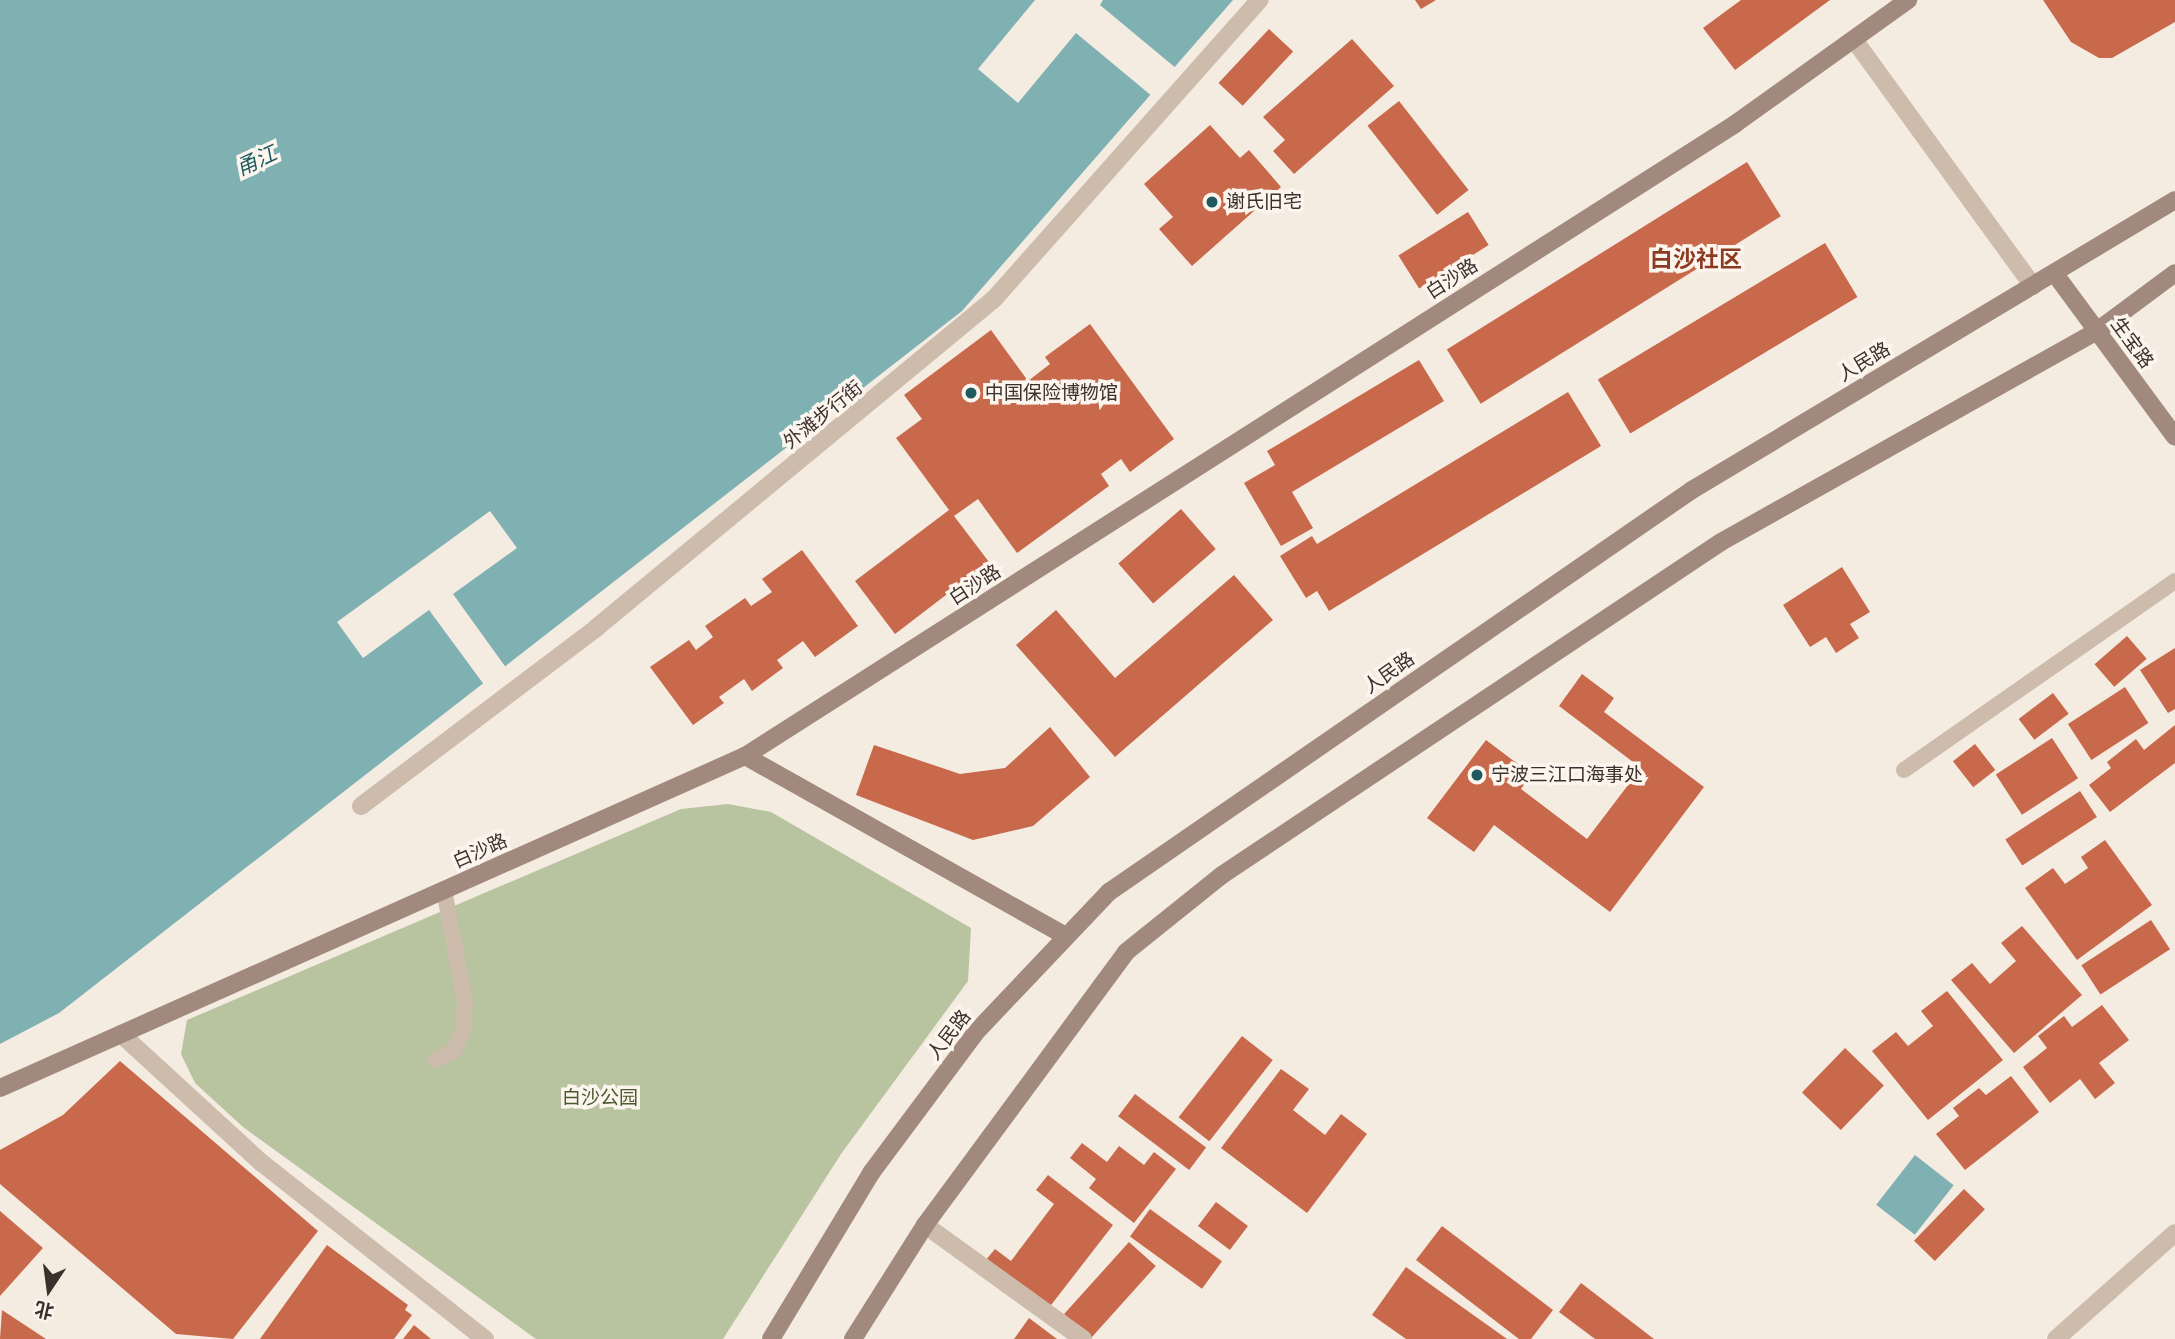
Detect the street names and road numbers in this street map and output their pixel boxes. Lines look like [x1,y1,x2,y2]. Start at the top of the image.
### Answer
street label: 白沙路 [1422,254,1482,304]
street label: 生宝路 [2106,313,2158,373]
street label: 人民路 [1834,338,1894,386]
street label: 外滩步行街 [779,376,867,454]
street label: 白沙路 [945,560,1005,610]
street label: 人民路 [1359,647,1419,699]
street label: 白沙路 [449,829,511,873]
street label: 人民路 [922,1006,976,1064]

